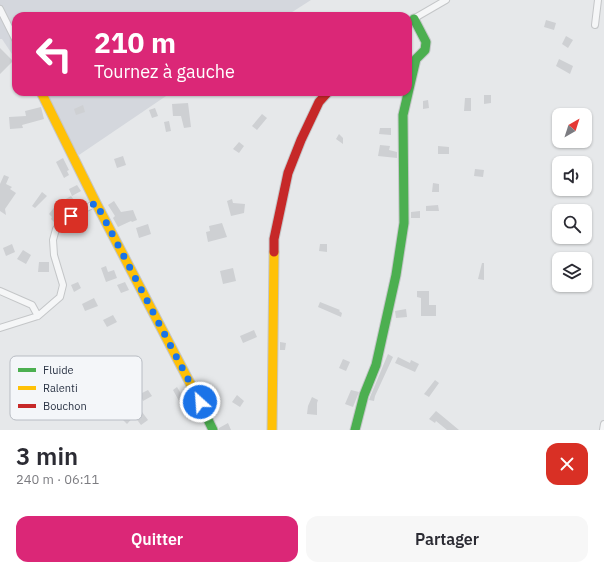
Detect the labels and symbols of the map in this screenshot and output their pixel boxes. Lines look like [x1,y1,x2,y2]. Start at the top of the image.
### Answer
north arrow [552,108,592,148]
pin [54,199,88,233]
legend [10,356,142,420]
text: Fluide [43,363,74,377]
text: Ralenti [43,381,78,395]
position arrow [179,381,221,423]
text: Bouchon [43,399,87,413]

